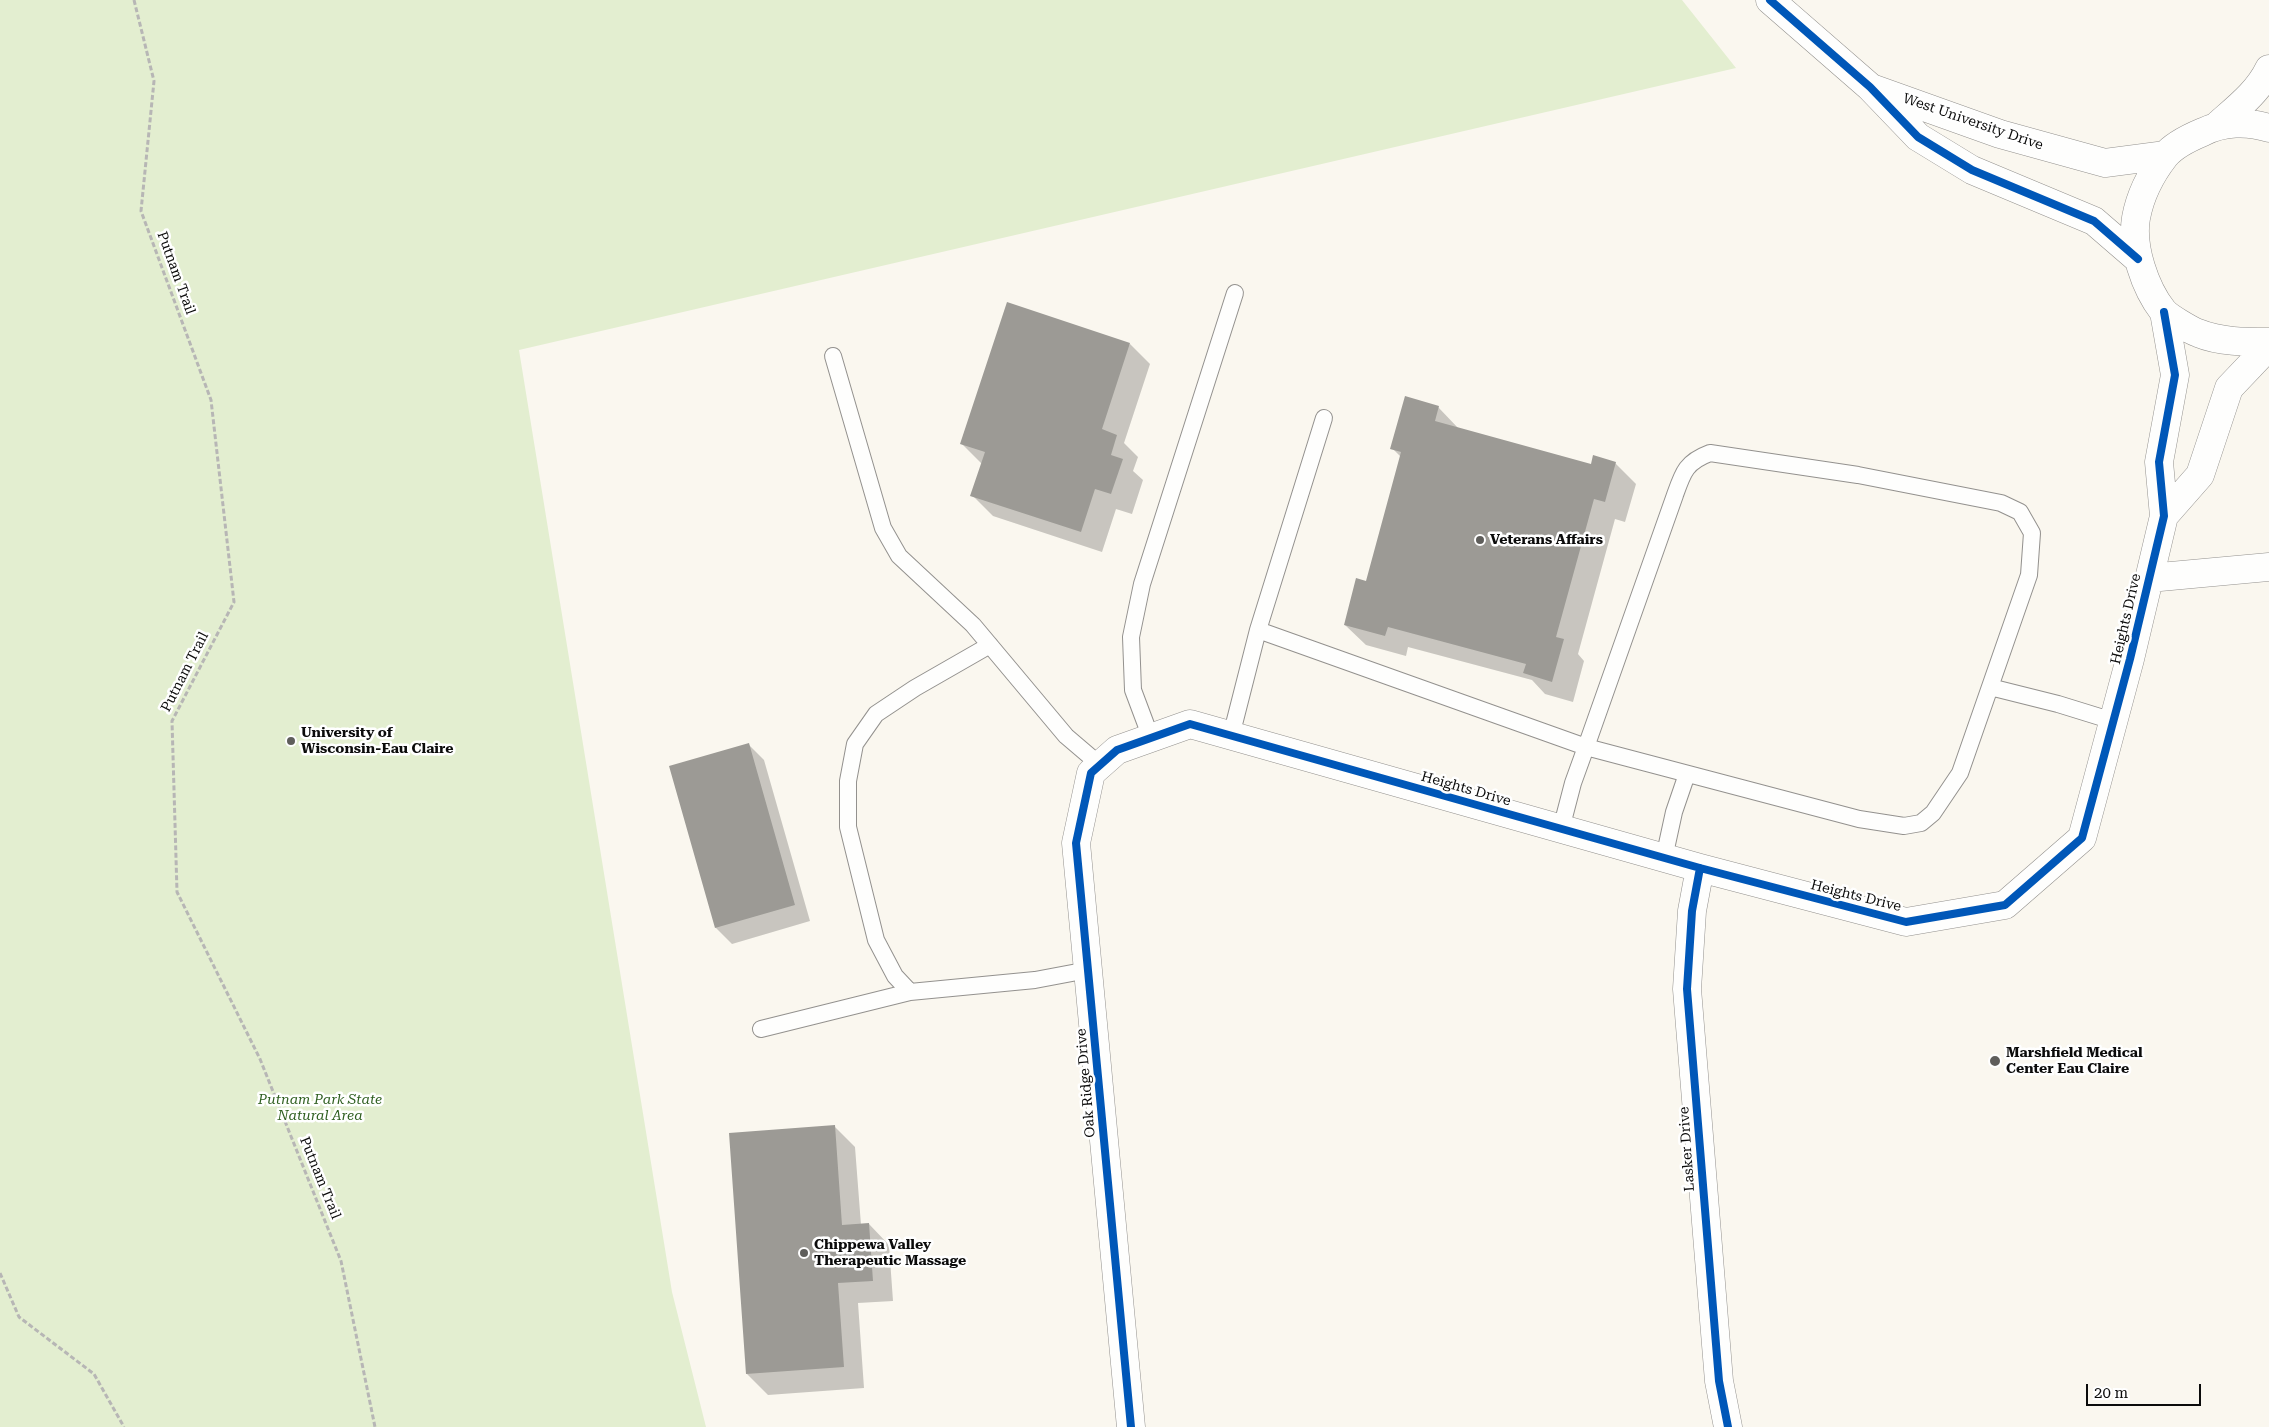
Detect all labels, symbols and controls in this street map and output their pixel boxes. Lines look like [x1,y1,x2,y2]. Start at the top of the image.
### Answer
street label: West University Drive [1901,90,2045,154]
street label: Putnam Trail [153,229,199,317]
place label: Veterans Affairs [1490,532,1603,548]
marker: Veterans Affairs [1474,534,1486,546]
street label: Heights Drive [2107,572,2145,666]
street label: Putnam Trail [158,629,212,715]
place label: University of Wisconsin-Eau Claire [301,725,453,758]
marker: University of Wisconsin-Eau Claire [285,735,297,747]
street label: Heights Drive [1419,768,1513,810]
street label: Heights Drive [1809,877,1903,915]
street label: Oak Ridge Drive [1073,1028,1099,1138]
place label: Marshfield Medical Center Eau Claire [2006,1045,2143,1078]
marker: Marshfield Medical Center Eau Claire [1988,1054,2002,1068]
park label: Putnam Park State Natural Area [258,1092,382,1124]
street label: Lasker Drive [1676,1106,1698,1192]
street label: Putnam Trail [296,1134,344,1222]
place label: Chippewa Valley Therapeutic Massage [814,1237,966,1270]
marker: Chippewa Valley Therapeutic Massage [798,1247,810,1259]
scale bar [2089,1374,2204,1406]
text: 20 m [2094,1384,2128,1402]

